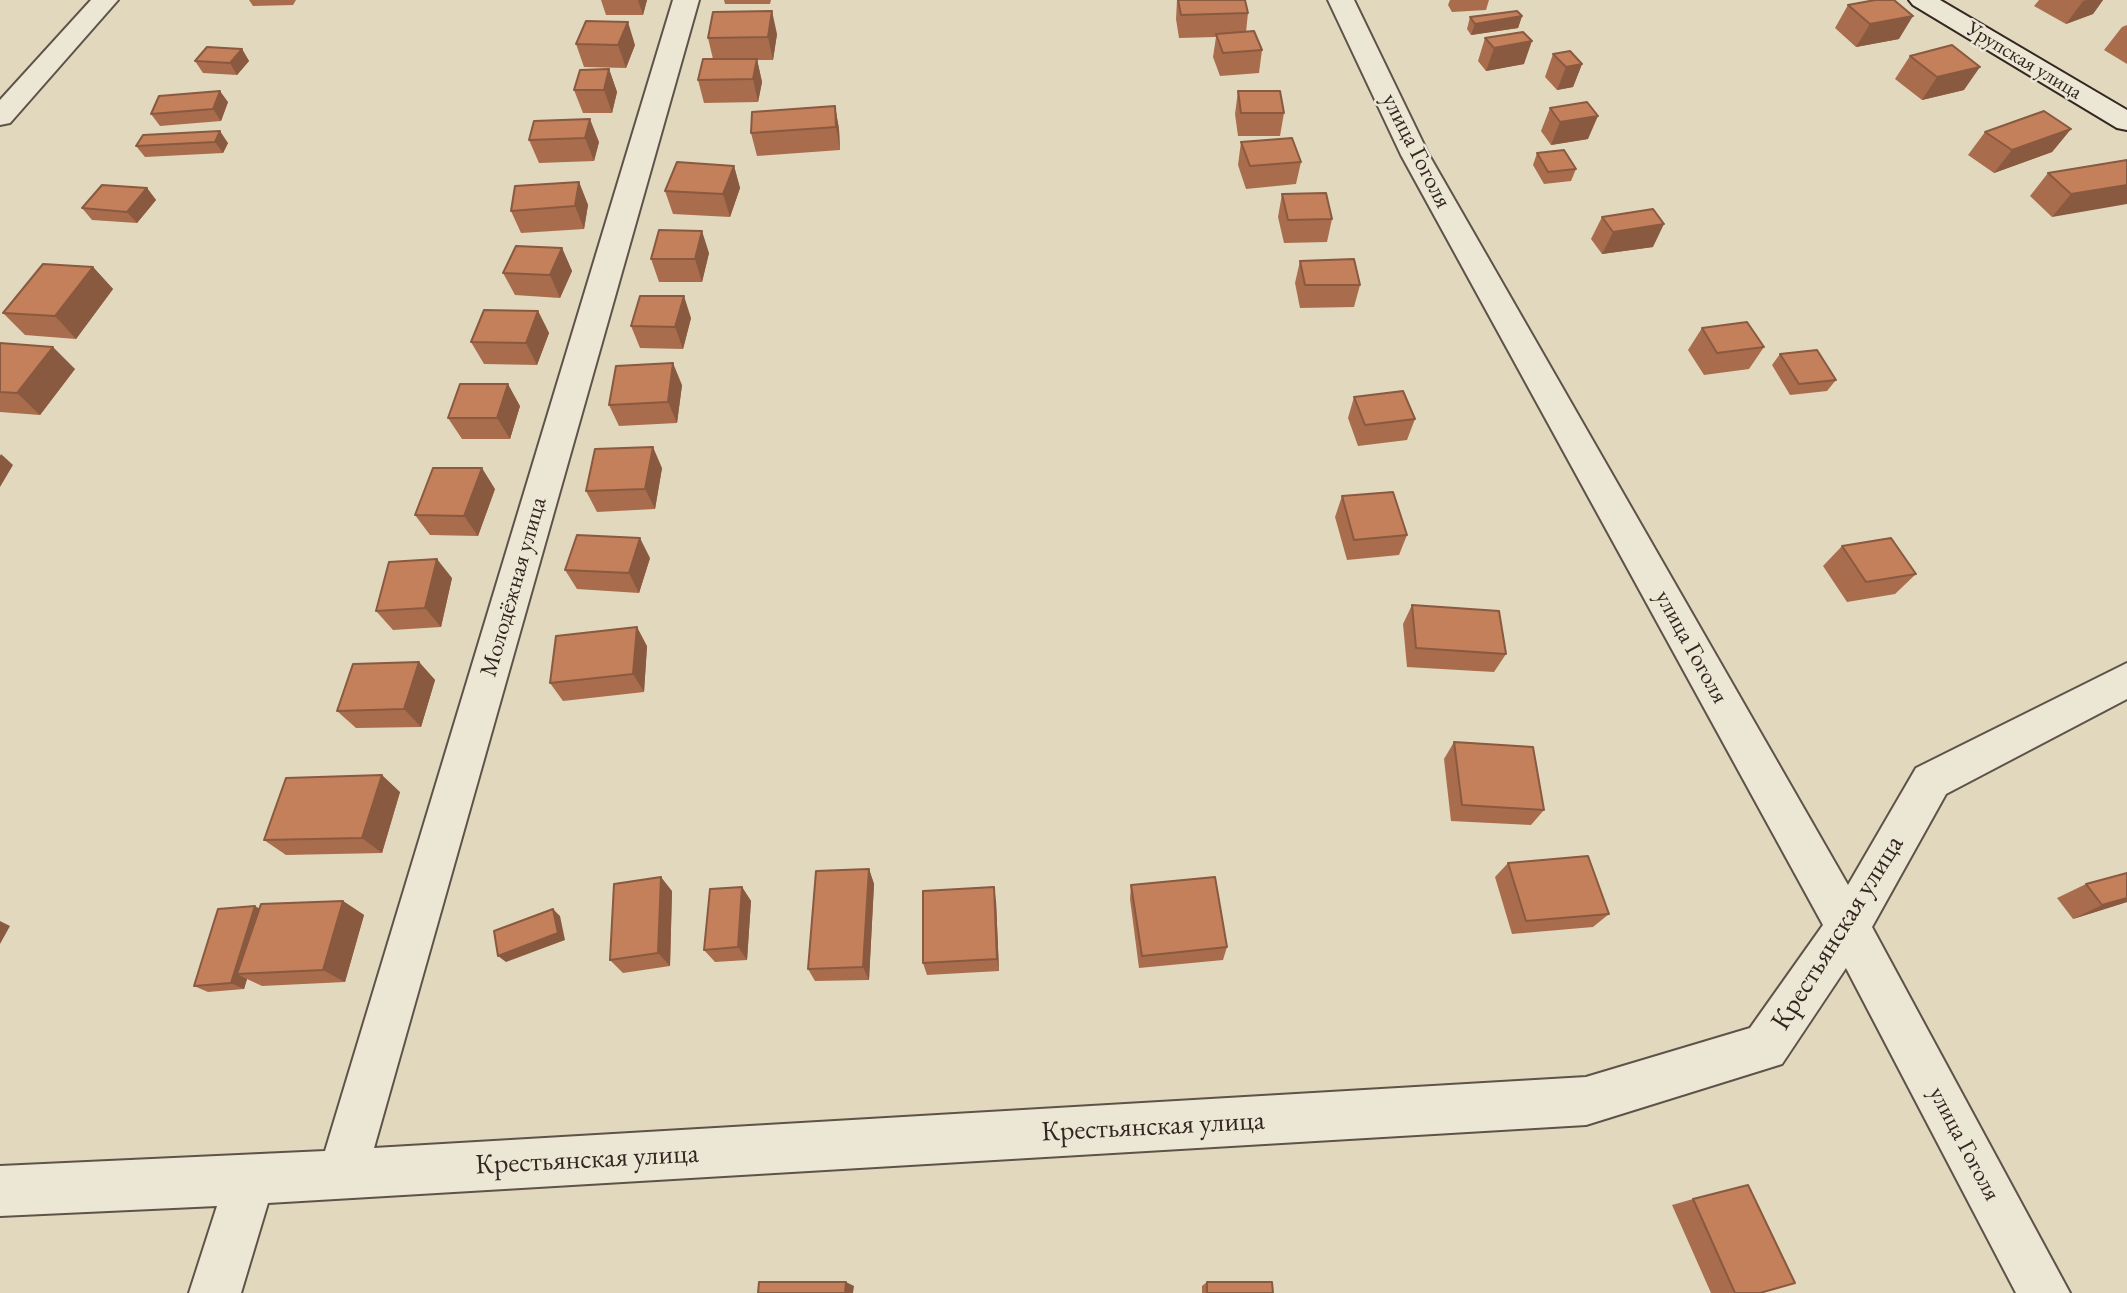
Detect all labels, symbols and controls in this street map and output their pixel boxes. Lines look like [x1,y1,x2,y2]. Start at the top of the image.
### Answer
street label: Урупская улица [1962,17,2086,105]
street label: улица Гоголя [1375,89,1457,213]
street label: Молодёжная улица [475,494,553,680]
street label: улица Гоголя [1648,585,1734,709]
street label: Крестьянская улица [1765,829,1911,1037]
street label: улица Гоголя [1922,1082,2006,1206]
street label: Крестьянская улица [1040,1104,1266,1150]
street label: Крестьянская улица [474,1137,700,1183]

